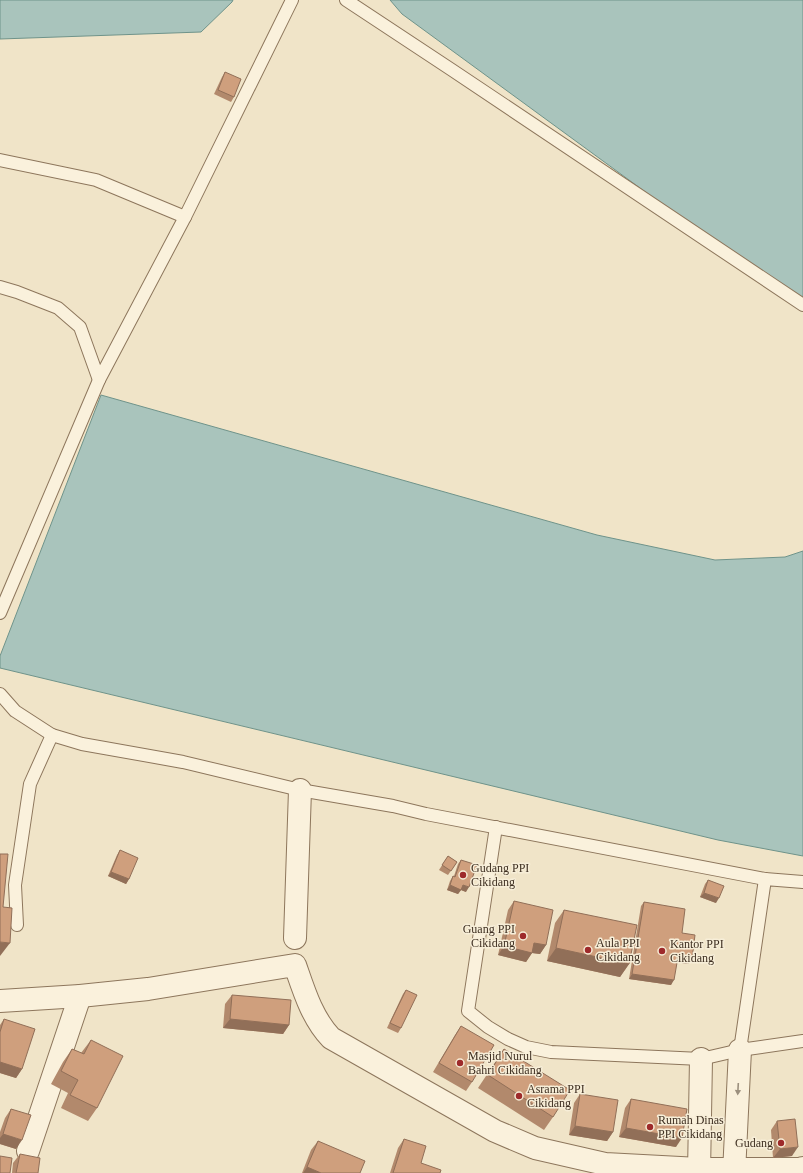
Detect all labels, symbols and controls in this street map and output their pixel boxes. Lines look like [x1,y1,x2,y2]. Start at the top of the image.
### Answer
place label: Gudang PPI Cikidang [471,861,529,889]
marker: Gudang PPI Cikidang [458,870,468,880]
place label: Guang PPI Cikidang [463,922,515,950]
marker: Guang PPI Cikidang [518,931,528,941]
place label: Aula PPI Cikidang [596,936,640,964]
place label: Kantor PPI Cikidang [670,937,724,965]
marker: Aula PPI Cikidang [583,945,593,955]
marker: Kantor PPI Cikidang [657,946,667,956]
place label: Masjid Nurul Bahri Cikidang [468,1049,542,1077]
marker: Masjid Nurul Bahri Cikidang [455,1058,465,1068]
place label: Asrama PPI Cikidang [527,1082,585,1110]
one-way arrow [735,1083,741,1096]
marker: Asrama PPI Cikidang [514,1091,524,1101]
place label: Rumah Dinas PPI Cikidang [658,1113,724,1141]
marker: Rumah Dinas PPI Cikidang [645,1122,655,1132]
place label: Gudang [735,1136,773,1150]
marker: Gudang [776,1138,786,1148]

